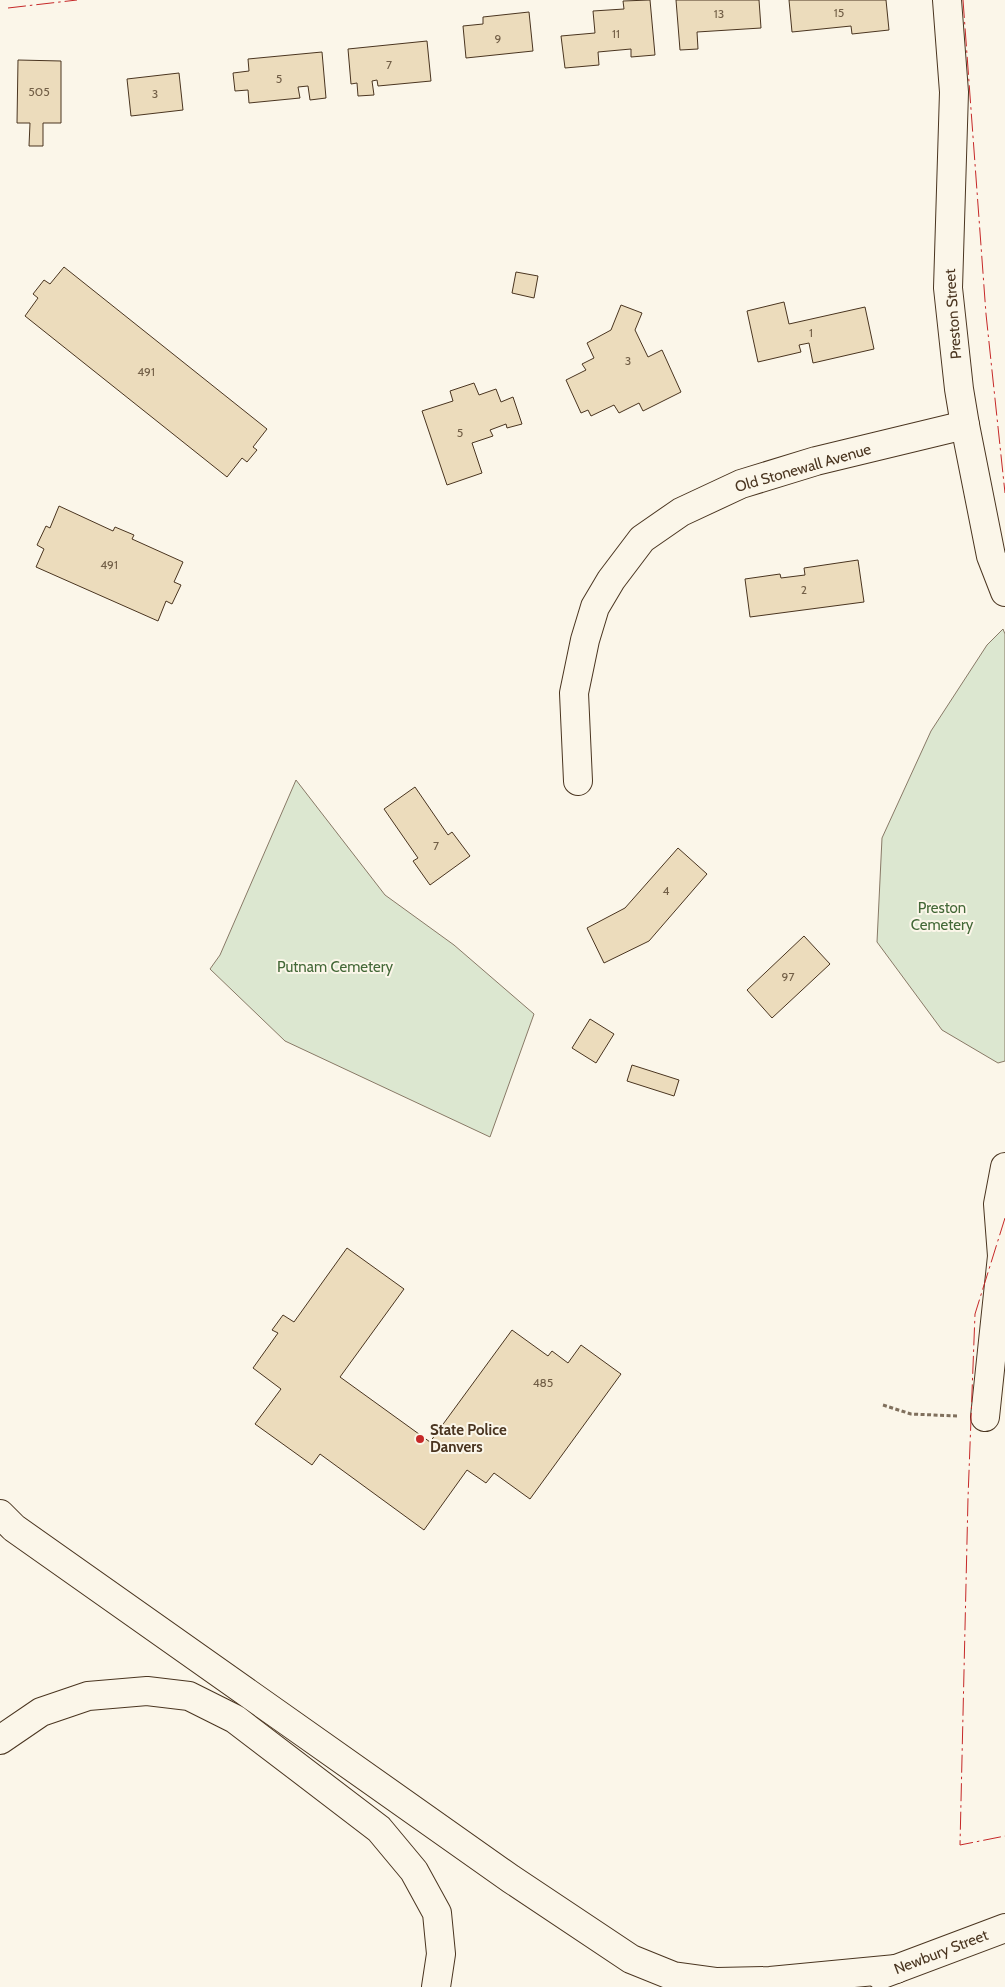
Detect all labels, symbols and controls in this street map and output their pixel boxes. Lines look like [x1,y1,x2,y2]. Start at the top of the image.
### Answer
house number: 15 [834,5,844,20]
house number: 13 [714,6,724,21]
house number: 11 [612,26,620,41]
house number: 9 [495,31,502,46]
house number: 7 [386,57,392,72]
house number: 5 [276,71,282,86]
house number: 505 [28,84,50,99]
house number: 3 [152,86,158,101]
street label: Preston Street [941,268,965,360]
house number: 1 [809,325,813,340]
house number: 3 [625,353,631,368]
house number: 491 [137,364,155,379]
house number: 5 [457,425,463,440]
street label: Old Stonewall Avenue [733,440,873,496]
house number: 491 [100,557,118,572]
house number: 2 [801,582,807,597]
house number: 7 [433,838,439,853]
house number: 4 [663,883,670,898]
park label: Preston Cemetery [911,899,974,934]
park label: Putnam Cemetery [277,958,393,976]
house number: 97 [782,969,794,984]
house number: 485 [533,1375,553,1390]
place label: State Police Danvers [430,1421,507,1456]
marker: State Police Danvers [414,1433,426,1445]
street label: Newbury Street [891,1926,991,1978]

